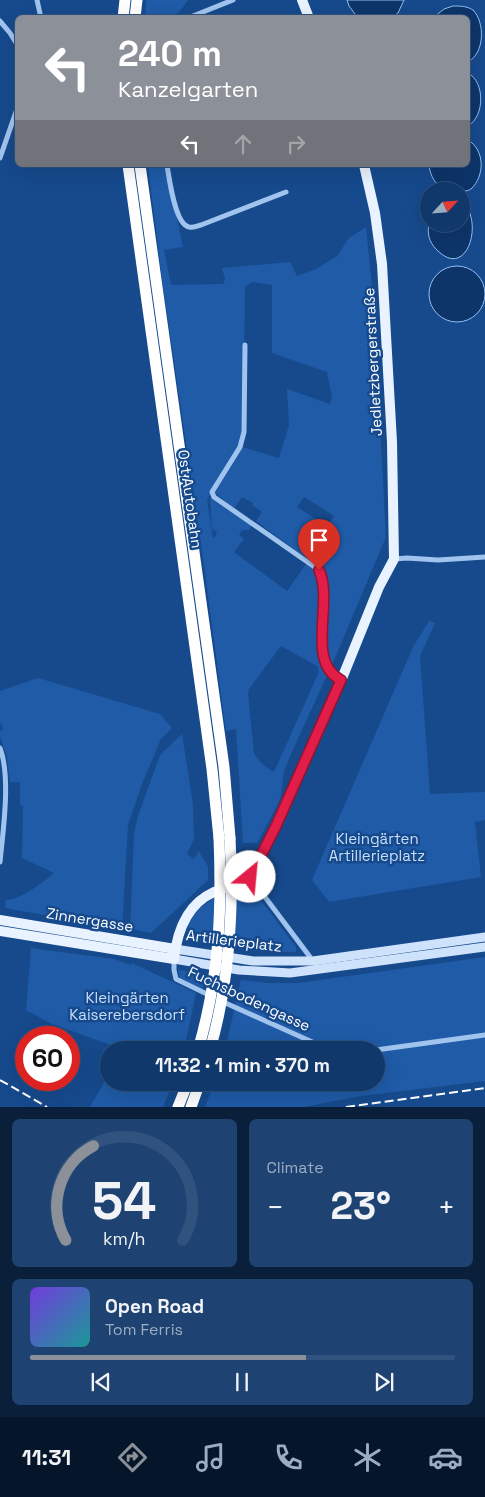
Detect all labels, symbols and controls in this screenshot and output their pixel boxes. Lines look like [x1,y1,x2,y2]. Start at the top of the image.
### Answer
text: 240 m [118,32,222,76]
icon: left [35,35,100,100]
text: Kanzelgarten [118,75,258,103]
icon: left [176,130,204,158]
icon: ahead [229,130,257,158]
icon: right [282,130,310,158]
north arrow [420,182,470,232]
map controls [420,182,470,232]
street label: Jedletzbergerstraße [359,287,386,437]
street label: Ost Autobahn [174,448,207,550]
pin [298,519,340,570]
icon: arrive [305,526,333,554]
park label: Kleingärten Artillerieplatz [329,829,425,865]
position arrow [223,850,275,902]
street label: Zinnergasse [45,903,135,936]
street label: Artillerieplatz [185,925,283,956]
street label: Fuchsbodengasse [185,962,314,1035]
park label: Kleingärten Kaiserebersdorf [69,988,185,1024]
speed limit sign: 60 [15,1026,80,1091]
text: 11:32 · 1 min · 370 m [155,1053,330,1078]
text: Climate [267,1157,324,1178]
text: 54 [92,1168,156,1234]
text: 23° [330,1182,391,1230]
text: − [267,1189,284,1225]
text: + [438,1189,455,1225]
text: km/h [103,1227,146,1250]
text: Open Road [105,1294,204,1319]
text: Tom Ferris [105,1319,183,1340]
icon: previous [87,1368,115,1396]
icon: pause [228,1368,256,1396]
icon: next [370,1368,398,1396]
icon: directions [115,1440,150,1475]
icon: music [193,1440,228,1475]
icon: phone [271,1440,306,1475]
icon: climate [350,1440,385,1475]
icon: car [428,1440,463,1475]
text: 11:31 [22,1443,71,1471]

